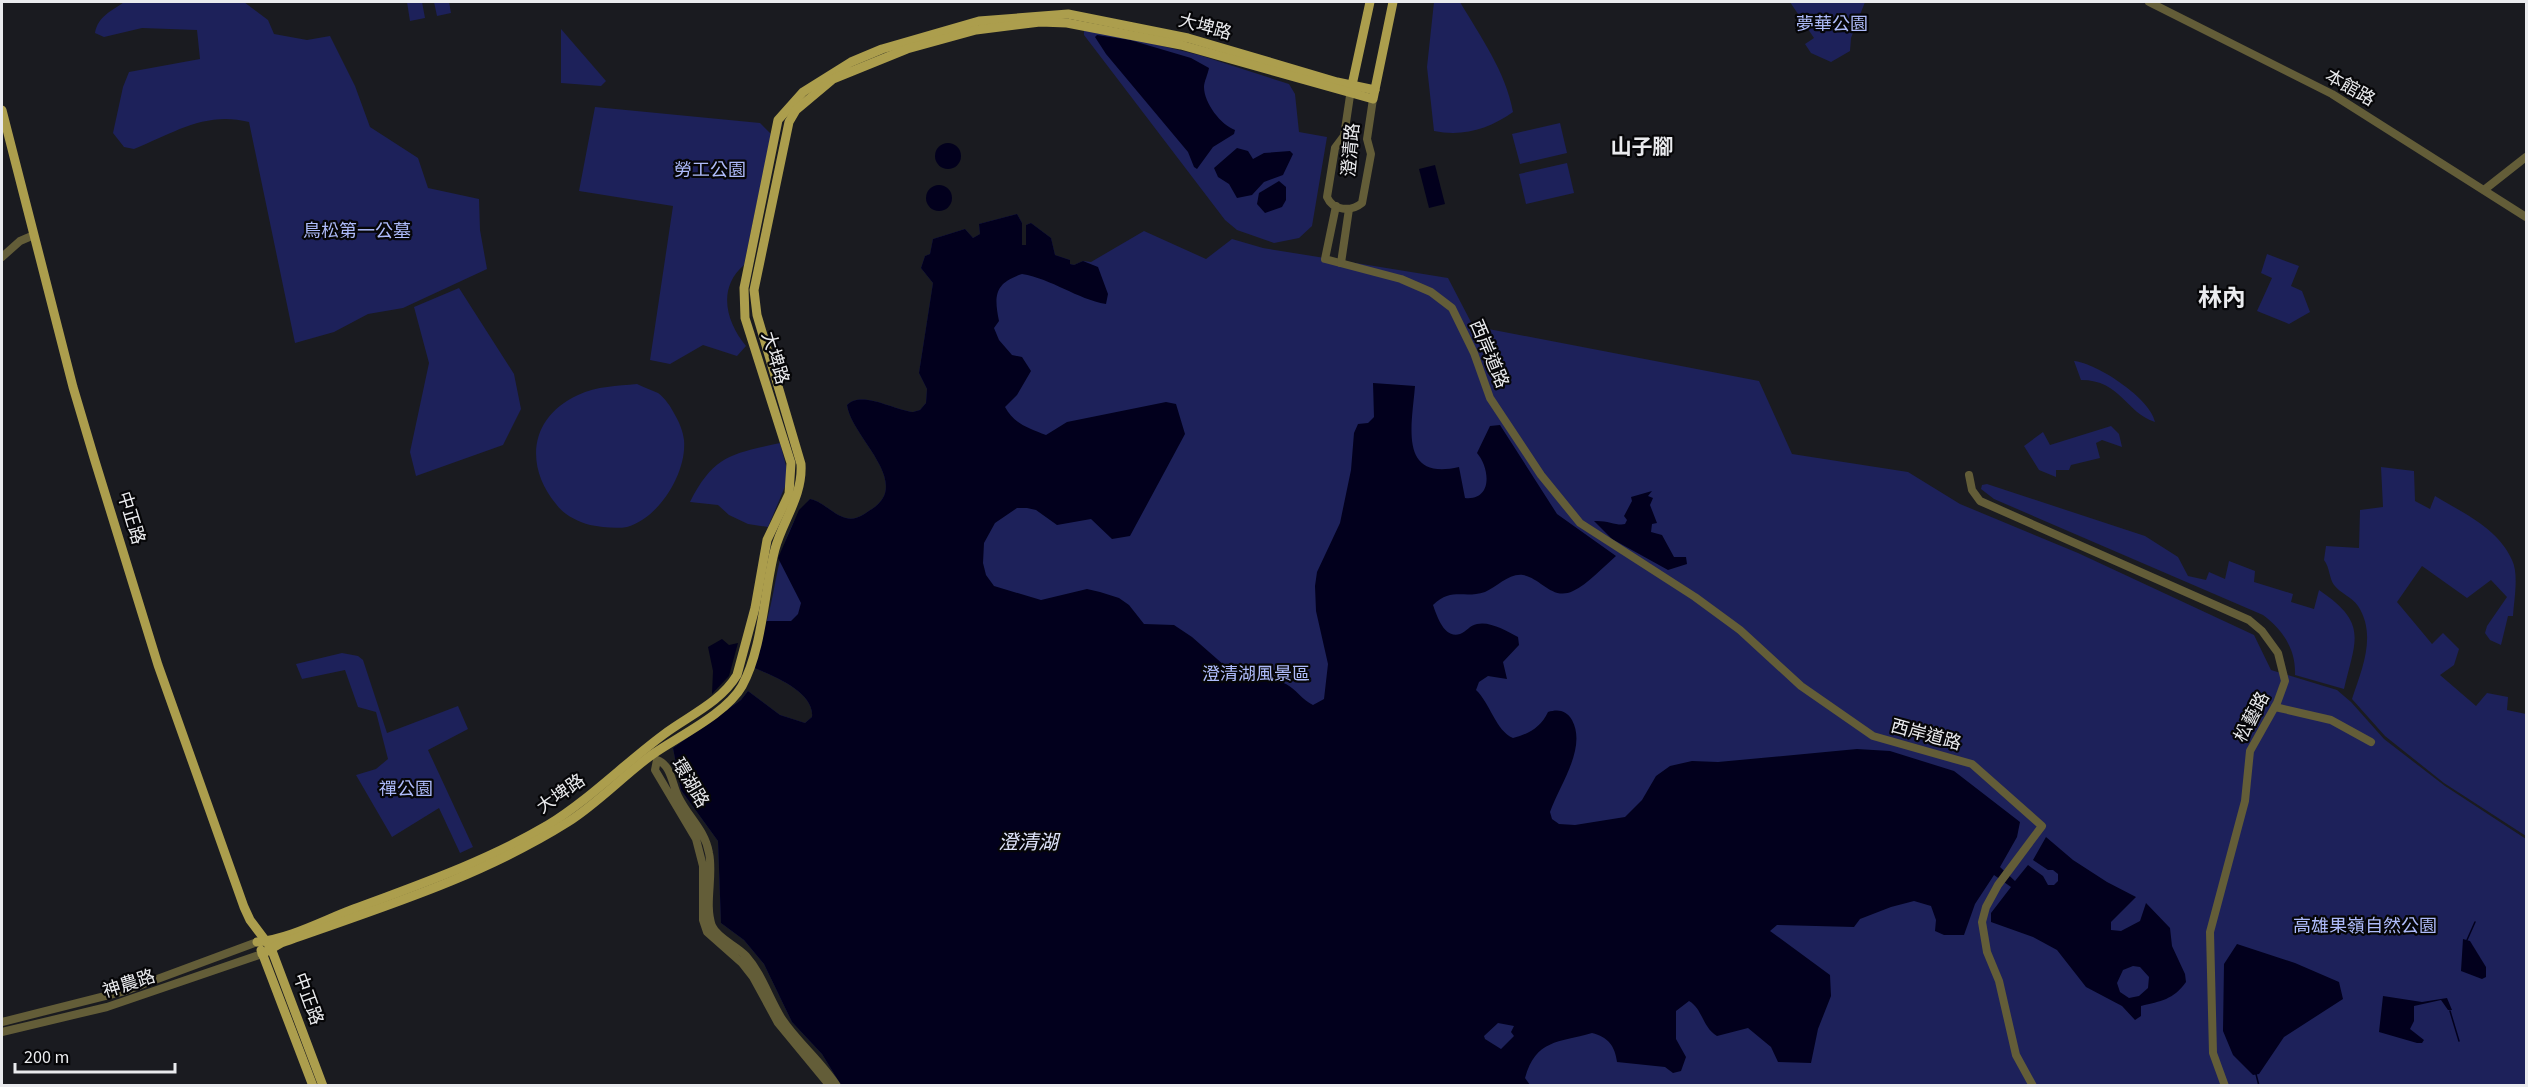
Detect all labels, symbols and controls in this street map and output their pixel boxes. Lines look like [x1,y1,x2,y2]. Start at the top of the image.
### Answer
street label: 大埤路 [1176,8,1234,46]
park label: 夢華公園 [1796,12,1868,37]
street label: 本館路 [2320,64,2380,112]
street label: 澄清路 [1336,122,1366,178]
district label: 山子腳 [1611,132,1674,162]
park label: 勞工公園 [674,158,746,183]
park label: 鳥松第一公墓 [303,219,411,244]
district label: 林內 [2198,281,2246,316]
street label: 西岸道路 [1463,316,1515,392]
street label: 大埤路 [755,329,795,387]
street label: 中正路 [111,489,151,547]
park label: 澄清湖風景區 [1202,662,1310,687]
street label: 松藝路 [2228,687,2276,747]
street label: 西岸道路 [1888,714,1964,756]
street label: 環湖路 [665,753,715,813]
street label: 大埤路 [532,768,590,820]
park label: 禪公園 [379,777,433,802]
water label: 澄清湖 [998,829,1061,857]
park label: 高雄果嶺自然公園 [2293,914,2437,939]
street label: 神農路 [99,964,159,1004]
street label: 中正路 [287,969,329,1029]
scale bar [15,1036,176,1074]
text: 200 m [24,1045,69,1070]

